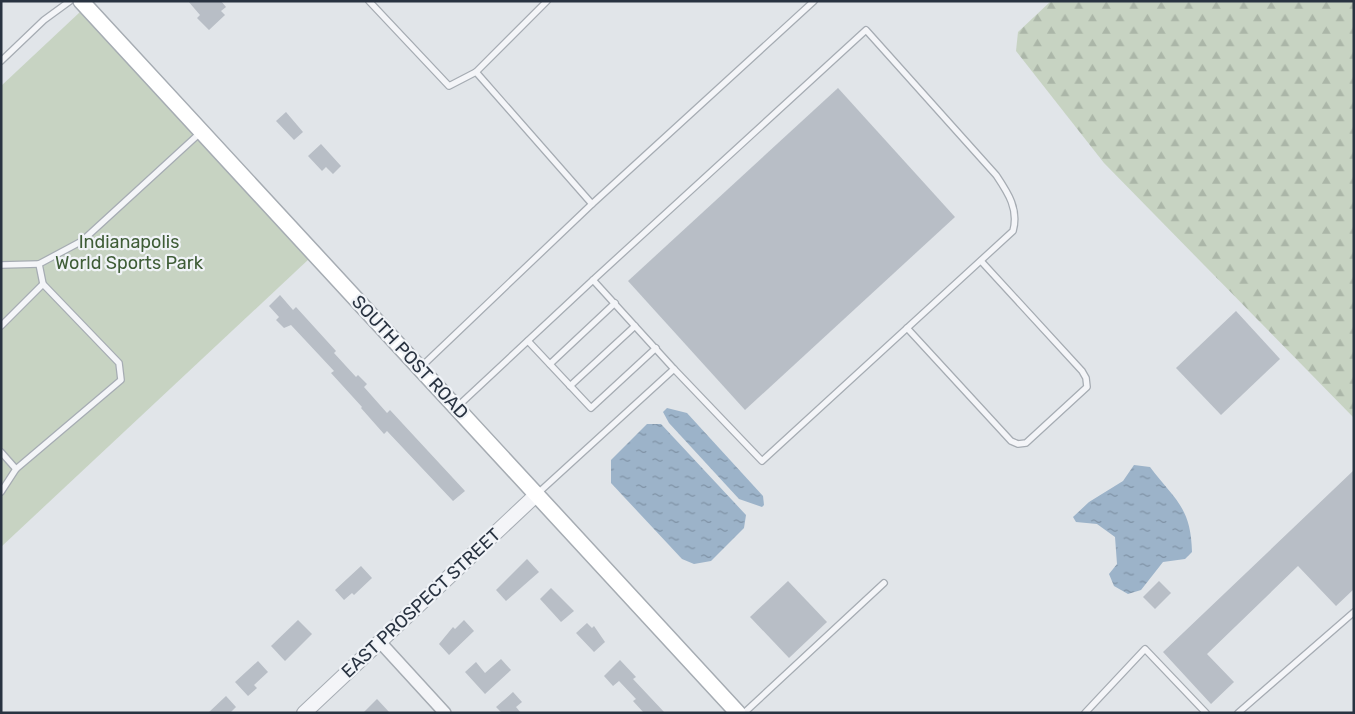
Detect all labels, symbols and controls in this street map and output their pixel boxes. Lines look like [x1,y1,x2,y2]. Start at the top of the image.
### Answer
park label: Indianapolis World Sports Park [55,231,204,274]
street label: SOUTH POST ROAD [347,291,473,423]
street label: EAST PROSPECT STREET [337,524,505,682]

